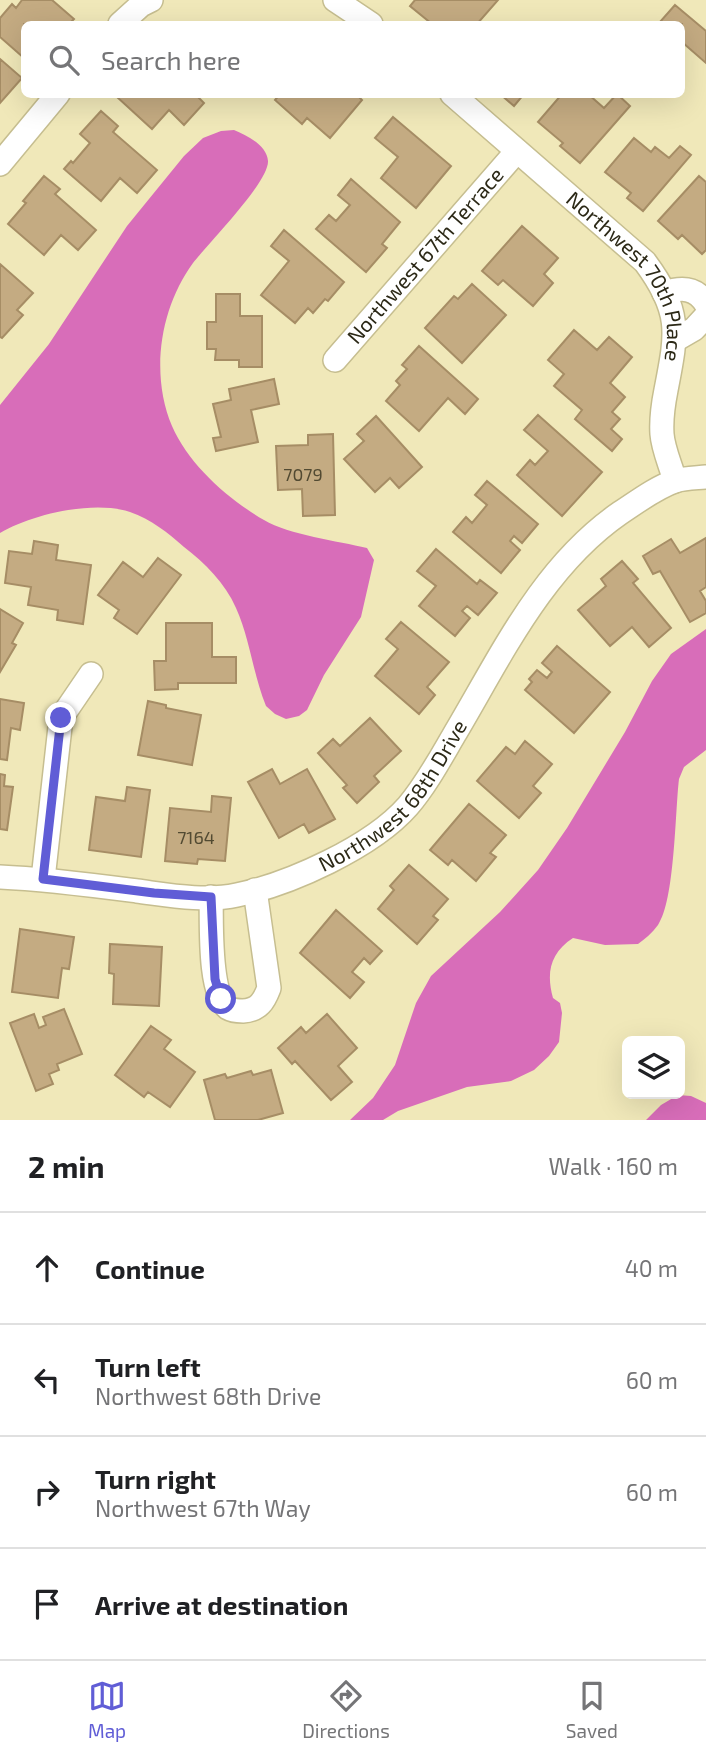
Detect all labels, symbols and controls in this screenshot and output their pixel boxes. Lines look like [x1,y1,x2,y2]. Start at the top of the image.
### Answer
search box [21,21,685,98]
icon: search [45,41,83,79]
text: Search here [101,44,241,75]
street label: Northwest 67th Terrace [341,162,508,348]
street label: Northwest 70th Place [562,185,688,363]
house number: 7079 [283,463,323,485]
route end [45,702,76,733]
street label: Northwest 68th Drive [314,715,471,876]
house number: 7164 [177,826,215,848]
route start [205,983,236,1014]
map controls [622,1036,685,1099]
button: layers [622,1036,685,1099]
text: 2 min [28,1148,105,1184]
text: Walk · 160 m [548,1152,678,1180]
icon: ahead [28,1249,66,1287]
text: Continue [95,1253,205,1284]
text: 40 m [625,1254,678,1282]
text: Turn left [95,1351,201,1382]
icon: left [28,1361,66,1399]
text: 60 m [626,1366,678,1394]
text: Northwest 68th Drive [95,1382,321,1410]
text: Turn right [95,1463,216,1494]
icon: right [28,1473,66,1511]
text: 60 m [626,1478,678,1506]
text: Northwest 67th Way [95,1494,311,1522]
icon: arrive [28,1585,66,1623]
text: Arrive at destination [95,1589,348,1620]
tab: Map [88,1677,126,1742]
tab: Directions [302,1677,390,1742]
tab: Saved [566,1677,618,1742]

